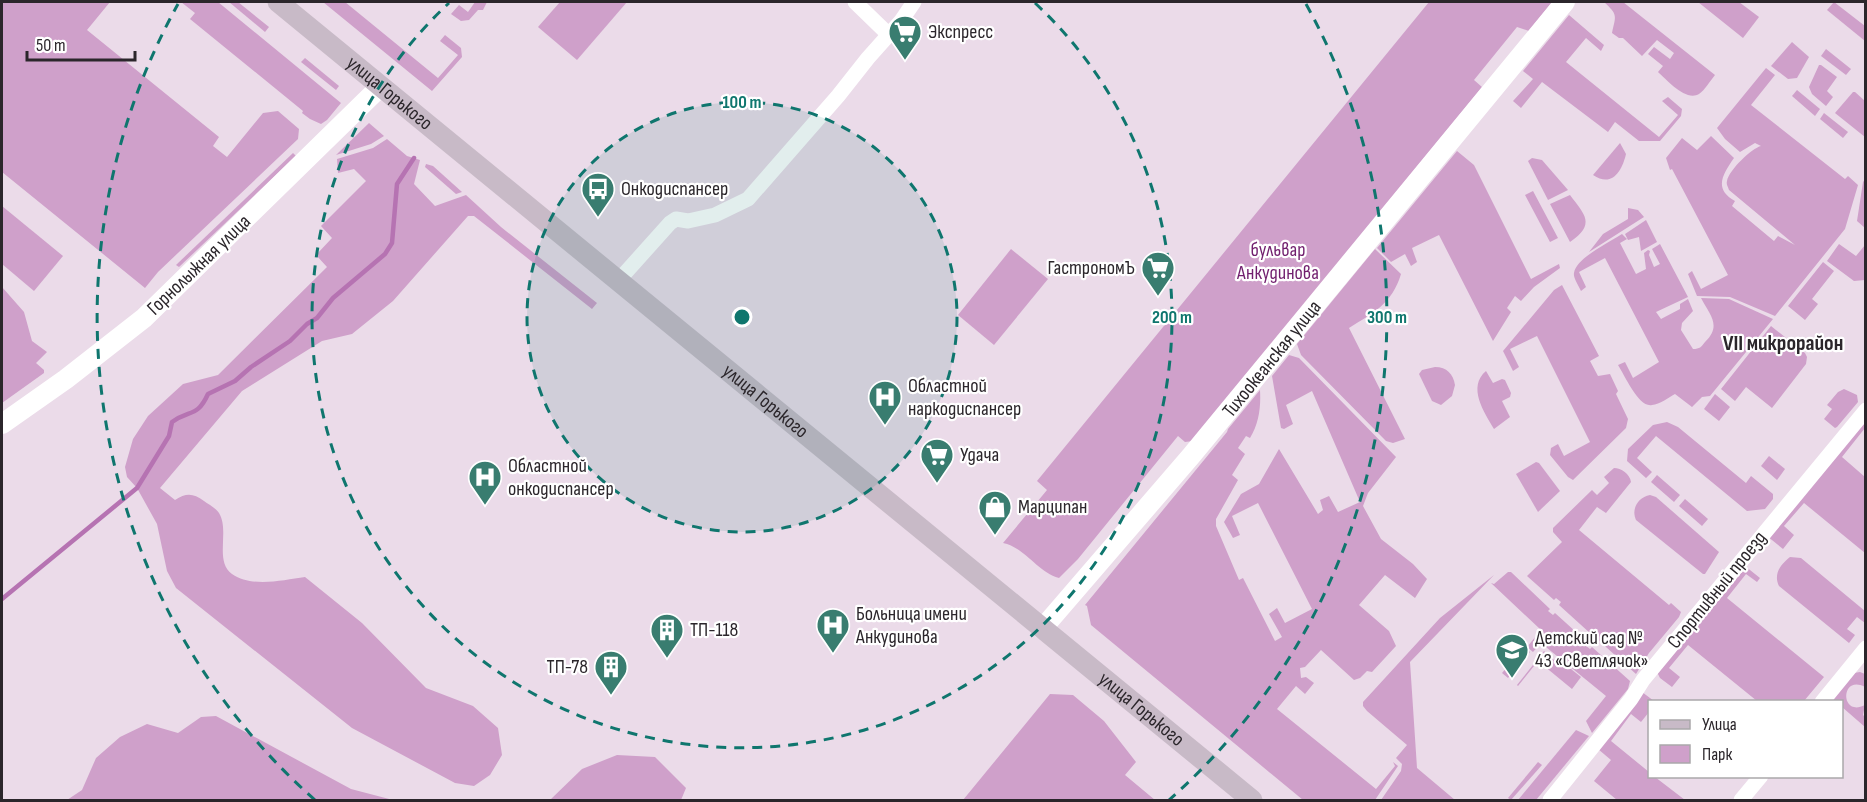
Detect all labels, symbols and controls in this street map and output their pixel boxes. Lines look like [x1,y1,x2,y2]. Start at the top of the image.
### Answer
supermarket icon: Экспресс [887,14,923,61]
place label: Экспресс [928,20,993,44]
scale bar [27,24,135,62]
text: 50 m [36,35,66,56]
street label: улица Горького [342,51,437,136]
text: 100 m [723,92,762,113]
bus stop icon: Онкодиспансер [580,171,616,218]
place label: Онкодиспансер [621,177,728,201]
street label: Горнолыжная улица [142,210,256,320]
park label: бульвар Анкудинова [1236,238,1319,285]
supermarket icon: ГастрономЪ [1140,250,1176,297]
place label: ГастрономЪ [1048,256,1135,280]
street label: Тихоокеанская улица [1218,296,1326,422]
centre of rings [732,307,752,327]
text: 200 m [1152,307,1192,328]
text: 300 m [1367,307,1407,328]
district label: VII микрорайон [1723,330,1843,357]
street label: улица Горького [717,359,813,444]
place label: Областной наркодиспансер [908,374,1021,421]
hospital icon: Областной наркодиспансер [867,379,903,426]
supermarket icon: Удача [919,437,955,484]
place label: Удача [960,443,999,467]
place label: Областной онкодиспансер [508,454,614,501]
hospital icon: Областной онкодиспансер [467,459,503,506]
shop icon: Марципан [977,489,1013,536]
place label: Марципан [1018,495,1087,519]
street label: Спортивный проезд [1662,526,1772,654]
place label: Больница имени Анкудинова [855,602,967,649]
hospital icon: Больница имени Анкудинова [815,607,851,654]
building icon: ТП-118 [649,612,685,659]
place label: ТП-118 [690,618,738,642]
place label: Детский сад № 43 «Светлячок» [1535,626,1648,673]
school or university icon: Детский сад № 43 «Светлячок» [1494,632,1530,679]
building icon: ТП-78 [593,649,629,696]
place label: ТП-78 [547,655,588,679]
street label: улица Горького [1093,667,1189,752]
legend [1648,700,1843,778]
text: Улица [1702,714,1737,735]
text: Парк [1702,744,1733,765]

